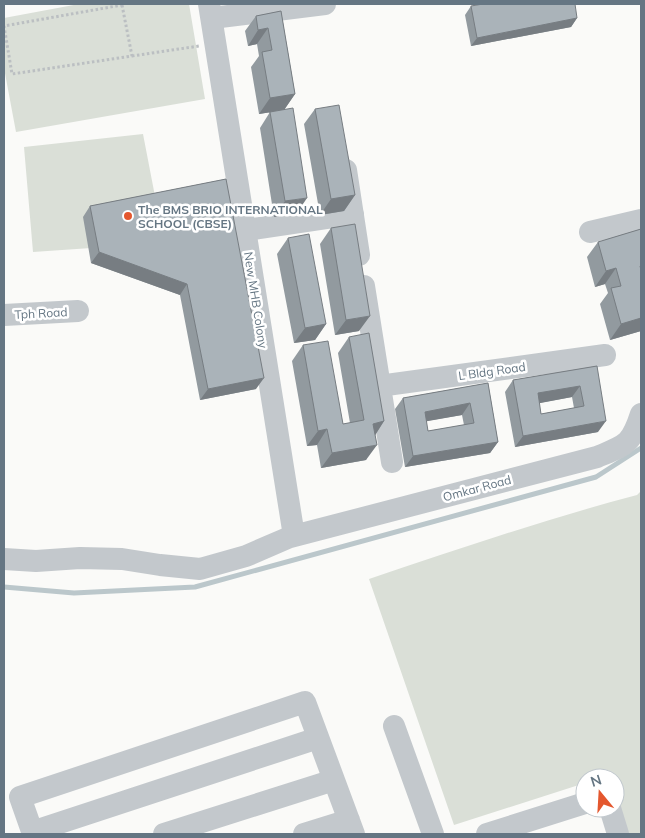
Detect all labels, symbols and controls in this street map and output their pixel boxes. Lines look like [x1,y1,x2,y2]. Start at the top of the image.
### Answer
place label: The BMS BRIO INTERNATIONAL SCHOOL (CBSE) [138,202,323,231]
marker: The BMS BRIO INTERNATIONAL SCHOOL (CBSE) [122,210,134,222]
street label: New MHB Colony [241,251,271,350]
street label: Tph Road [14,304,68,322]
street label: L Bldg Road [457,359,527,383]
street label: Omkar Road [441,472,513,504]
north arrow [575,768,625,818]
text: N [588,770,604,791]

